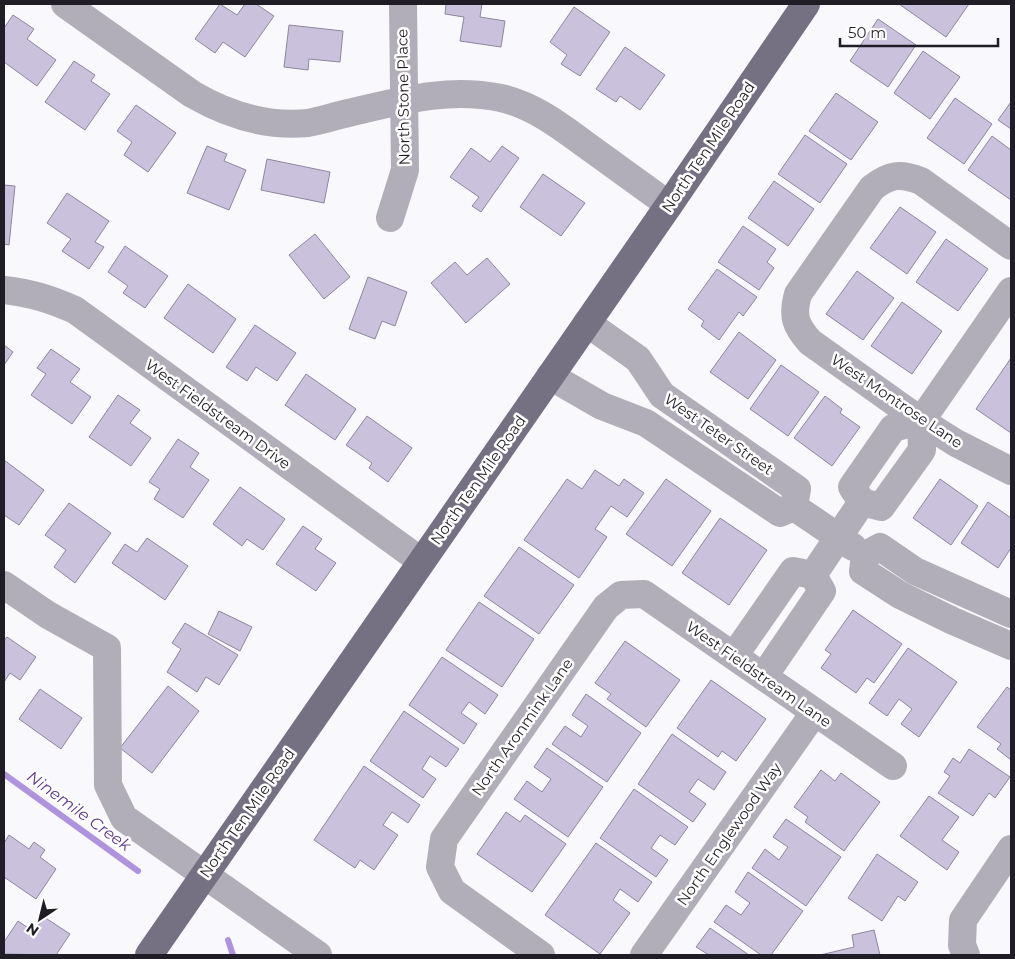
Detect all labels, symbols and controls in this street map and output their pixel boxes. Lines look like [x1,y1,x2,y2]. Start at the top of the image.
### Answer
scale bar [840,15,998,47]
text: 50 m [848,23,886,42]
street label: North Stone Place [392,29,414,165]
street label: North Ten Mile Road [657,78,759,216]
street label: West Montrose Lane [828,350,966,452]
street label: West Fieldstream Drive [142,355,294,473]
street label: West Teter Street [661,389,777,479]
street label: North Ten Mile Road [426,412,530,548]
street label: West Fieldstream Lane [683,617,835,731]
street label: North Aronmink Lane [467,654,577,800]
street label: North Ten Mile Road [195,745,299,881]
street label: North Englewood Way [673,758,786,909]
water label: Ninemile Creek [23,767,136,856]
north arrow [15,894,65,944]
text: N [23,919,42,940]

